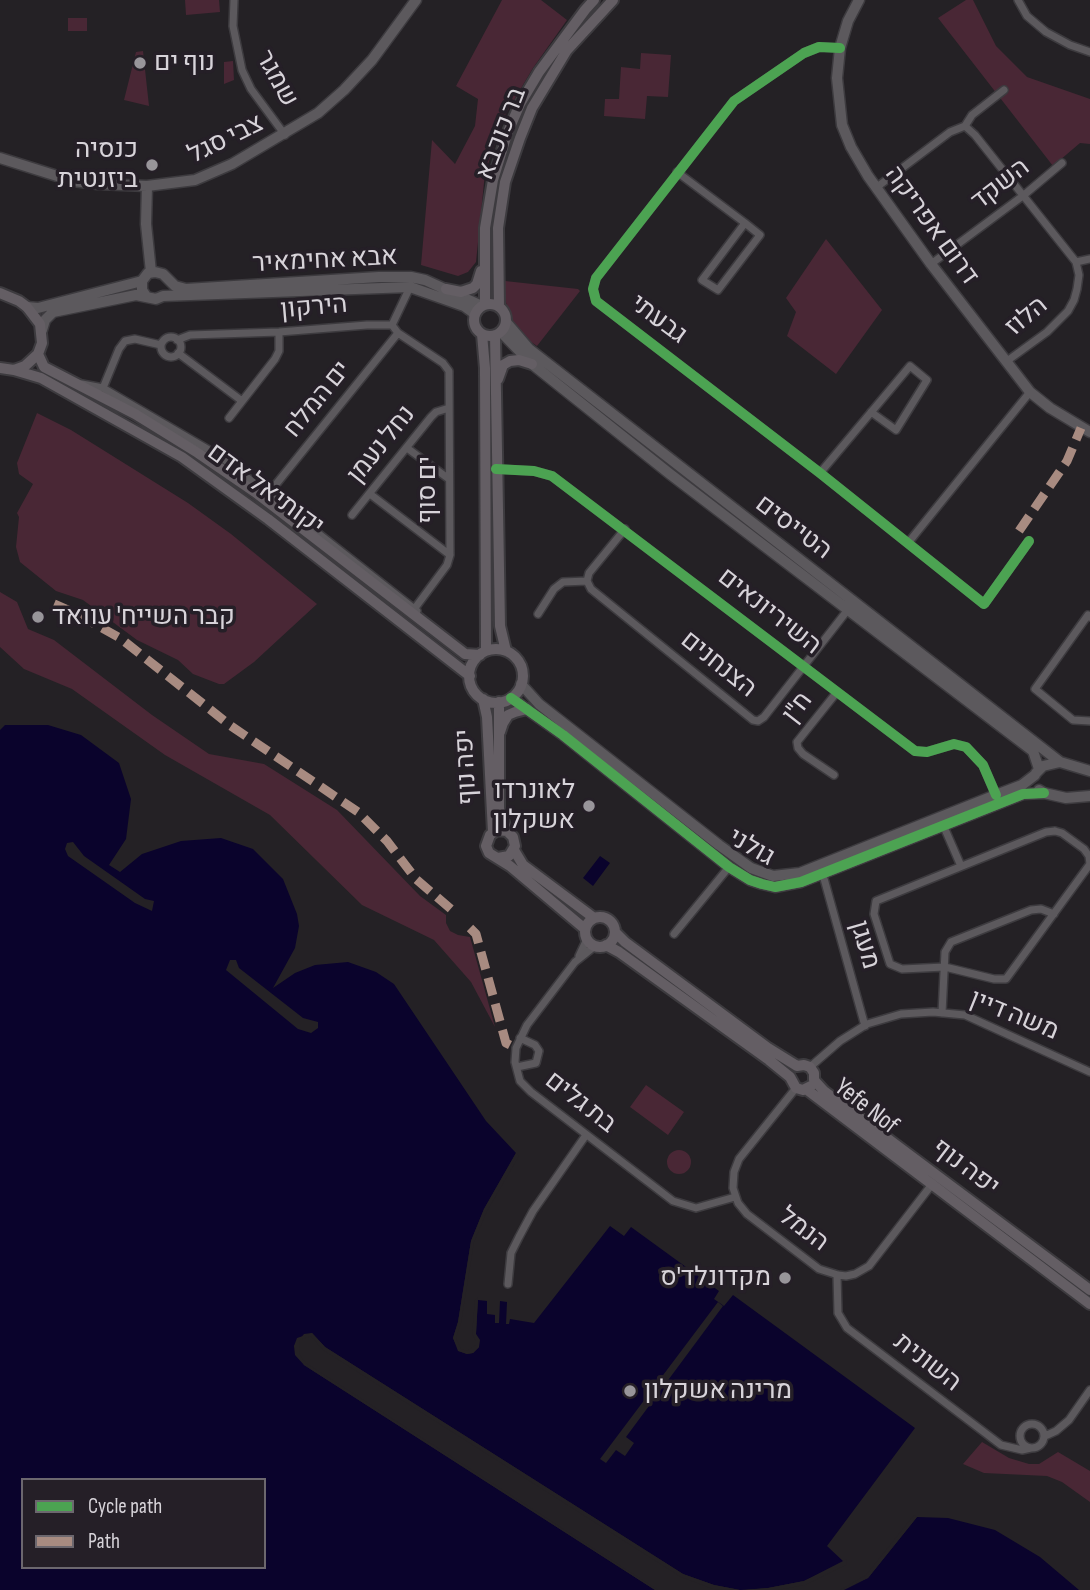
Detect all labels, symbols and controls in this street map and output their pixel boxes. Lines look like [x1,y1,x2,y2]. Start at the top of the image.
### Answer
street label: שמגר [248,45,304,113]
place label: נוף ים [154,47,215,79]
marker: נוף ים [132,55,148,71]
street label: בר כוכבא [470,83,534,185]
street label: צבי סגל [183,108,269,172]
place label: כנסיה ביזנטית [58,134,138,196]
street label: השקד [966,153,1036,217]
marker: כנסיה ביזנטית [144,157,160,173]
street label: דרום אפריקה [877,160,985,292]
street label: אבא אחימאיר [252,242,398,280]
street label: גבעתי [624,289,692,351]
street label: הירקון [279,290,349,326]
street label: הלוז [1000,290,1054,344]
street label: ים המלח [278,355,358,445]
street label: נחל נעמן [341,400,423,490]
street label: יקותיאל אדם [201,437,329,543]
street label: ים סוף [412,456,444,524]
street label: הטייסים [748,489,838,567]
street label: השיריונאים [711,562,827,662]
place label: קבר השייח' עוואד [52,601,235,633]
marker: קבר השייח' עוואד [30,609,46,625]
street label: הצנחנים [674,625,762,705]
street label: ח"ן [776,686,820,730]
street label: יפה נוף [449,728,485,806]
place label: לאונרדו אשקלון [493,775,575,836]
marker: לאונרדו אשקלון [581,798,597,814]
street label: גולני [722,822,780,874]
street label: מעגן [842,917,886,973]
street label: משה דיין [965,984,1063,1048]
street label: בת גלים [538,1066,622,1140]
street label: Yefe Nof [828,1072,904,1142]
street label: יפה נוף [925,1133,1005,1203]
street label: הנמל [772,1201,834,1259]
place label: מקדונלד'ס [660,1262,771,1294]
marker: מקדונלד'ס [777,1270,793,1286]
street label: השונית [887,1327,967,1399]
place label: מרינה אשקלון [644,1375,792,1407]
marker: מרינה אשקלון [622,1383,638,1399]
legend [21,1478,266,1569]
text: Cycle path [88,1494,162,1519]
text: Path [88,1529,120,1554]

